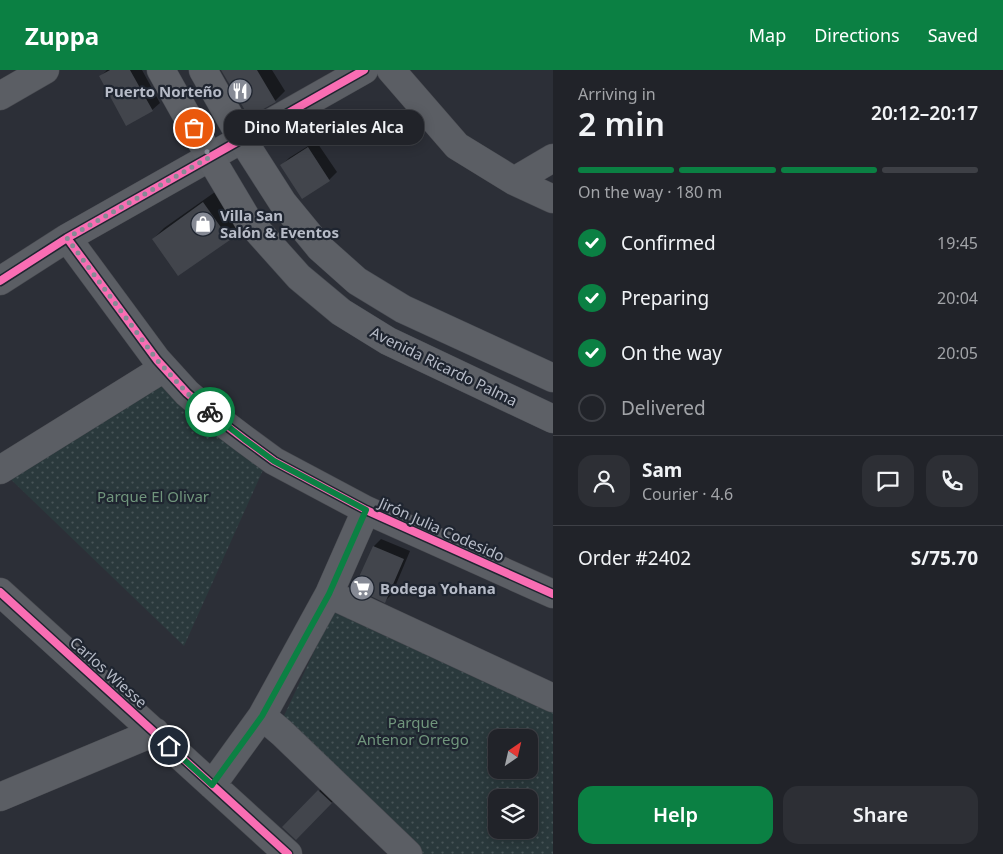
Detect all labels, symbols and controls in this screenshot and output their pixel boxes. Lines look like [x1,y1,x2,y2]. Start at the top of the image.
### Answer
text: Zuppa [25,19,99,52]
text: Map [749,23,786,47]
text: Directions [814,23,900,47]
text: Saved [928,23,978,47]
restaurant icon: Puerto Norteño [227,78,253,104]
place label: Puerto Norteño [105,81,222,101]
text: Arriving in [578,83,656,105]
text: 20:12–20:17 [871,100,978,126]
text: 2 min [578,102,665,145]
pin [173,107,215,149]
callout: Dino Materiales Alca [224,110,424,146]
icon: bag [180,114,208,142]
text: Dino Materiales Alca [244,116,404,138]
text: On the way · 180 m [578,181,722,203]
place label: Villa San Salón & Eventos [220,205,339,242]
shop icon: Villa San Salón & Eventos [190,211,216,237]
icon: check [578,229,606,257]
text: Confirmed [621,230,716,256]
text: 19:45 [937,232,978,254]
icon: check [578,284,606,312]
text: Preparing [621,285,709,311]
text: 20:04 [937,287,978,309]
street label: Avenida Ricardo Palma [367,322,521,410]
icon: check [578,339,606,367]
text: On the way [621,340,722,366]
text: 20:05 [937,342,978,364]
courier [185,387,235,437]
text: Delivered [621,395,706,421]
icon: bike [196,398,224,426]
button: person [578,455,630,507]
button: chat [862,455,914,507]
button: phone [926,455,978,507]
text: Sam [642,457,682,483]
text: Courier · 4.6 [642,483,733,505]
park label: Parque El Olivar [97,486,209,506]
street label: Jirón Julia Codesido [374,492,508,566]
text: Order #2402 [578,545,691,571]
text: S/75.70 [911,545,978,571]
supermarket icon: Bodega Yohana [349,575,375,601]
place label: Bodega Yohana [380,578,496,598]
street label: Carlos Wiesse [66,632,152,712]
park label: Parque Antenor Orrego [357,712,469,749]
pin [148,725,190,767]
north arrow [488,729,538,779]
map controls [488,729,538,839]
icon: home [155,732,183,760]
button: Help [578,786,773,844]
button: Share [783,786,978,844]
button: layers [488,789,538,839]

